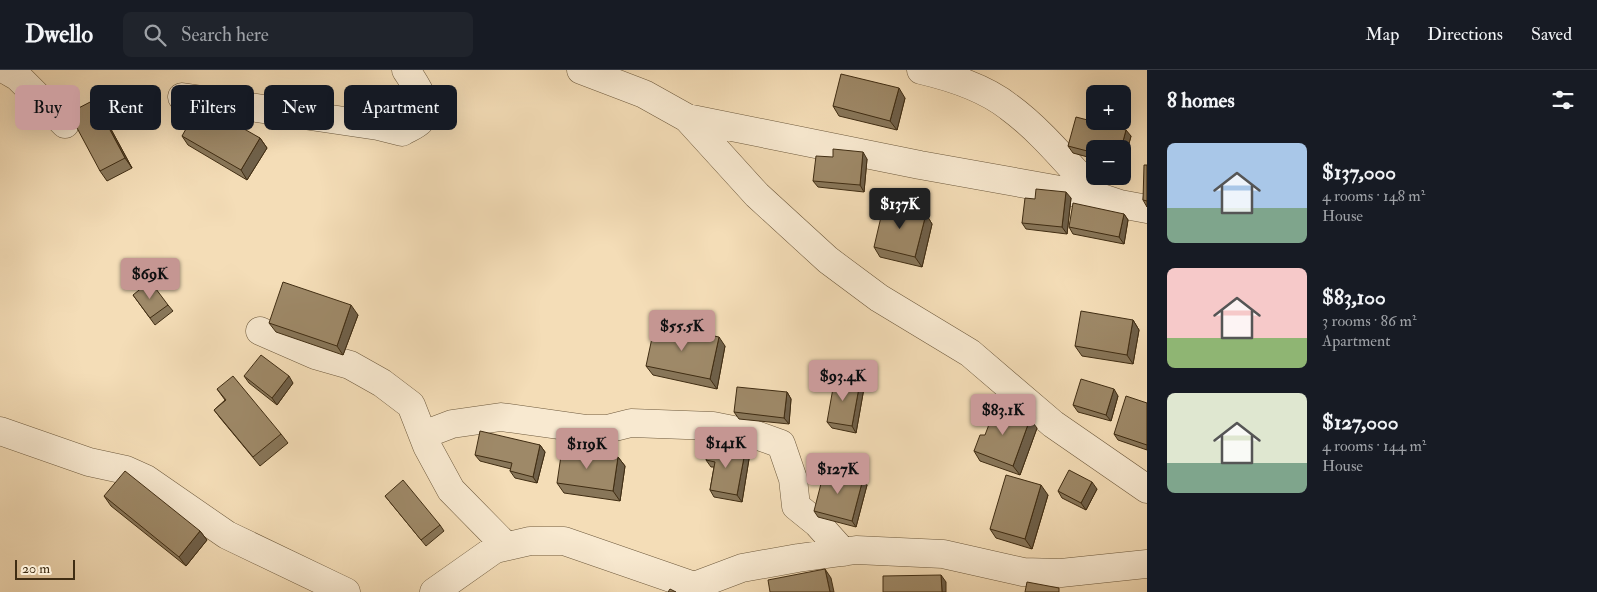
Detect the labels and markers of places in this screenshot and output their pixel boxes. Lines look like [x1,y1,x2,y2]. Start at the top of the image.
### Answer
pin: $137K [865,188,935,230]
pin: $69K [120,258,180,300]
pin: $55.5K [641,310,723,352]
pin: $93.4K [802,360,884,402]
pin: $83.1K [962,394,1044,436]
pin: $141K [691,426,761,469]
pin: $119K [552,428,622,470]
pin: $127K [803,452,873,495]

